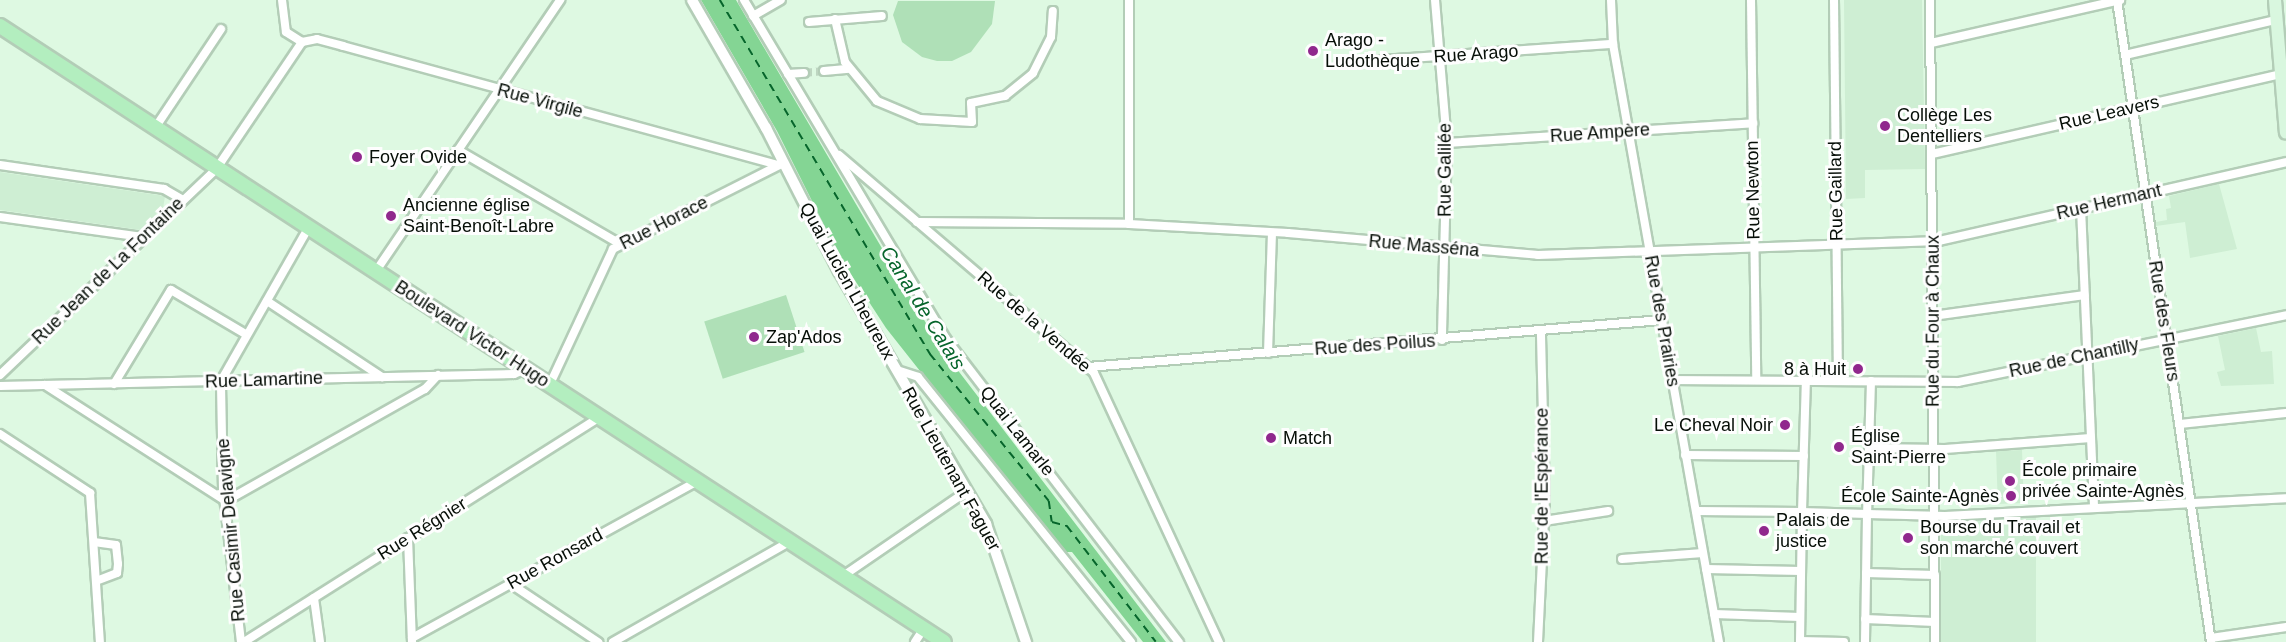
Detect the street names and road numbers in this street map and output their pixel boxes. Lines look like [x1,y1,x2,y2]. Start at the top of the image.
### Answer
street label: Rue Arago [1432,40,1520,68]
street label: Rue Virgile [495,79,585,123]
street label: Rue Leavers [2057,91,2161,135]
street label: Rue Ampère [1549,119,1651,147]
street label: Rue Galilée [1434,123,1456,217]
street label: Rue Newton [1741,140,1765,240]
street label: Rue Gaillard [1824,141,1848,241]
street label: Rue Hermant [2054,179,2164,225]
street label: Rue Horace [616,192,712,254]
street label: Rue Jean de La Fontaine [28,193,188,349]
street label: Quai Lucien Lheureux [795,199,899,363]
street label: Rue Masséna [1368,230,1480,262]
street label: Rue du Four à Chaux [1922,235,1944,407]
street label: Rue des Prairies [1640,254,1684,388]
street label: Rue des Fleurs [2144,259,2184,383]
street label: Rue de la Vendée [973,267,1095,377]
street label: Boulevard Victor Hugo [391,276,553,392]
street label: Rue des Poilus [1314,330,1436,360]
street label: Rue de Chantilly [2007,334,2141,382]
street label: Rue Lamartine [205,367,323,393]
street label: Quai Lamarle [975,382,1059,480]
street label: Rue Lieutenant Faguer [897,383,1005,555]
street label: Rue de l'Espérance [1531,408,1553,564]
street label: Rue Casimir Delavigne [212,437,250,623]
street label: Rue Régnier [373,493,471,565]
street label: Rue Ronsard [503,524,607,594]

